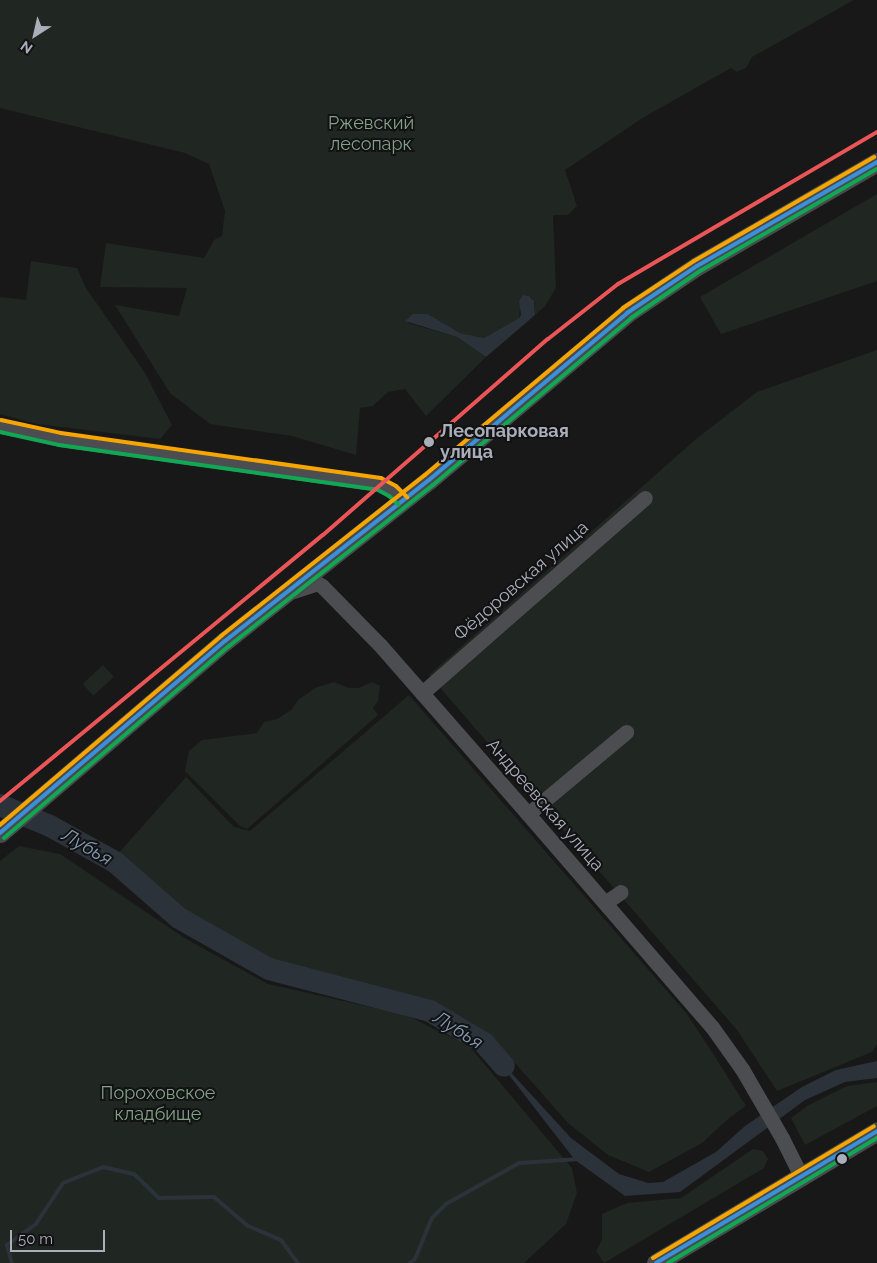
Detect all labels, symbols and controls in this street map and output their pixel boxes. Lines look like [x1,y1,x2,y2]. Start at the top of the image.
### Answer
north arrow [10,10,60,60]
text: N [17,38,35,57]
park label: Ржевский лесопарк [328,113,414,156]
place label: Лесопарковая улица [440,421,569,464]
marker: Лесопарковая улица [422,435,436,449]
street label: Фёдоровская улица [449,517,593,645]
street label: Андреевская улица [481,734,609,876]
water label: Лубья [58,823,116,871]
water label: Лубья [429,1006,487,1054]
park label: Пороховское кладбище [101,1083,215,1126]
unlabelled marker [837,1154,847,1164]
scale bar [12,1220,108,1252]
text: 50 m [18,1230,53,1248]

